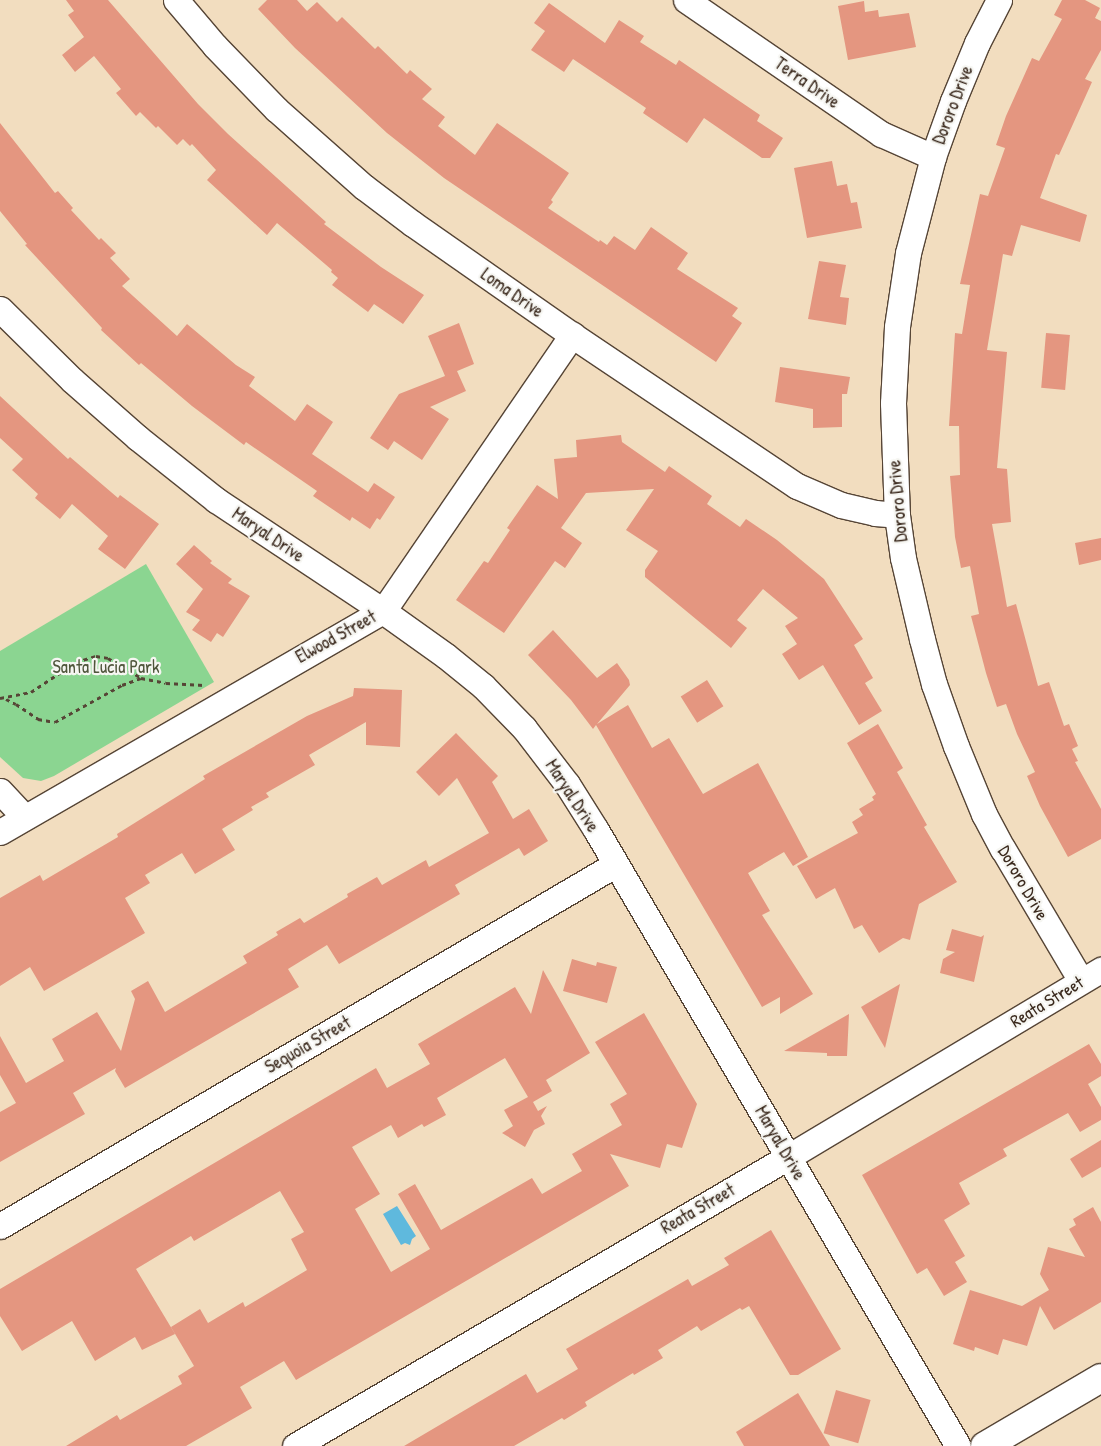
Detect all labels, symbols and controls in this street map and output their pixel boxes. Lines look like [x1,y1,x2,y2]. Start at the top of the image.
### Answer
street label: Terra Drive [770,53,844,113]
street label: Dororo Drive [928,63,978,147]
street label: Loma Drive [477,264,547,322]
street label: Dororo Drive [884,459,912,543]
street label: Maryal Drive [228,503,308,567]
street label: Elwood Street [292,606,380,668]
park label: Santa Lucia Park [52,656,160,678]
street label: Maryal Drive [541,756,603,836]
street label: Dororo Drive [993,842,1053,924]
street label: Reata Street [1006,972,1088,1032]
street label: Sequoia Street [261,1012,355,1078]
street label: Maryal Drive [750,1102,810,1184]
street label: Reata Street [657,1179,739,1239]

